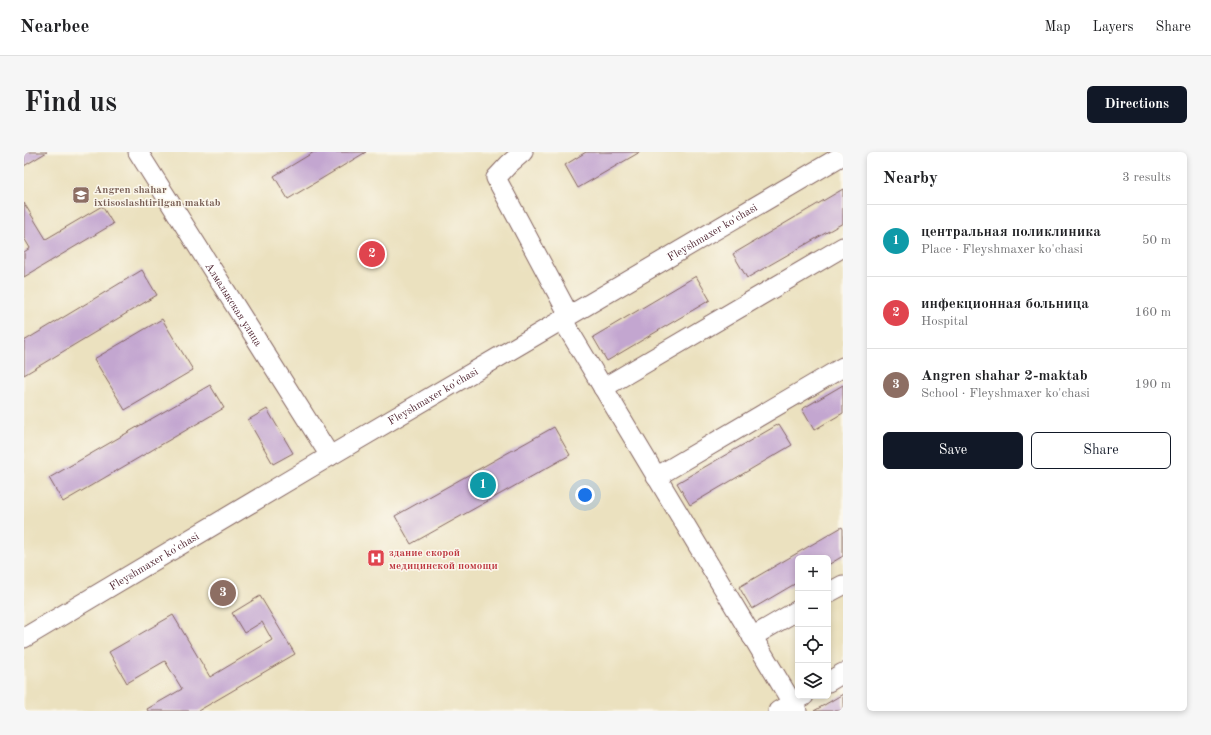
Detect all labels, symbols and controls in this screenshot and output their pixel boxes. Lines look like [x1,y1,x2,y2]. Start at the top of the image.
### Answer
text: Nearbee [20,18,89,37]
text: Map [1045,20,1071,34]
text: Layers [1093,20,1134,34]
text: Share [1156,20,1191,34]
button: Directions [1087,86,1187,123]
text: Find us [24,90,117,118]
text: Nearby [883,170,938,187]
text: 3 results [1122,171,1171,184]
school or university icon: Angren shahar ixtisoslashtirilgan maktab [71,185,91,205]
place label: Angren shahar ixtisoslashtirilgan maktab [94,185,221,209]
street label: Fleyshmaxer ko'chasi [666,203,760,264]
text: центральная поликлиника [921,225,1101,240]
text: 1 [892,234,900,247]
text: 50 m [1142,234,1171,247]
pin: 2 [359,239,385,269]
text: Place · Fleyshmaxer ko'chasi [921,243,1083,256]
street label: Алмалыкская улица [202,261,264,349]
text: инфекционная больница [921,297,1089,312]
text: 2 [892,306,900,319]
text: 160 m [1134,306,1171,319]
text: Hospital [921,315,968,328]
street label: Fleyshmaxer ko'chasi [386,366,480,428]
text: Angren shahar 2-maktab [921,369,1088,384]
text: 3 [892,378,900,391]
text: 190 m [1134,378,1171,391]
text: School · Fleyshmaxer ko'chasi [921,387,1090,400]
button: Save [883,432,1023,469]
button: Share [1031,432,1171,469]
pin: 1 [470,470,496,500]
your location [575,485,595,505]
street label: Fleyshmaxer ko'chasi [108,531,201,593]
hospital icon: здание скорой медицинской помощи [366,548,386,568]
place label: здание скорой медицинской помощи [389,548,498,572]
map controls [795,555,831,699]
button: + [795,555,831,591]
pin: 3 [210,578,236,608]
button: − [795,591,831,627]
button: locate [795,627,831,663]
button: layers [795,663,831,699]

